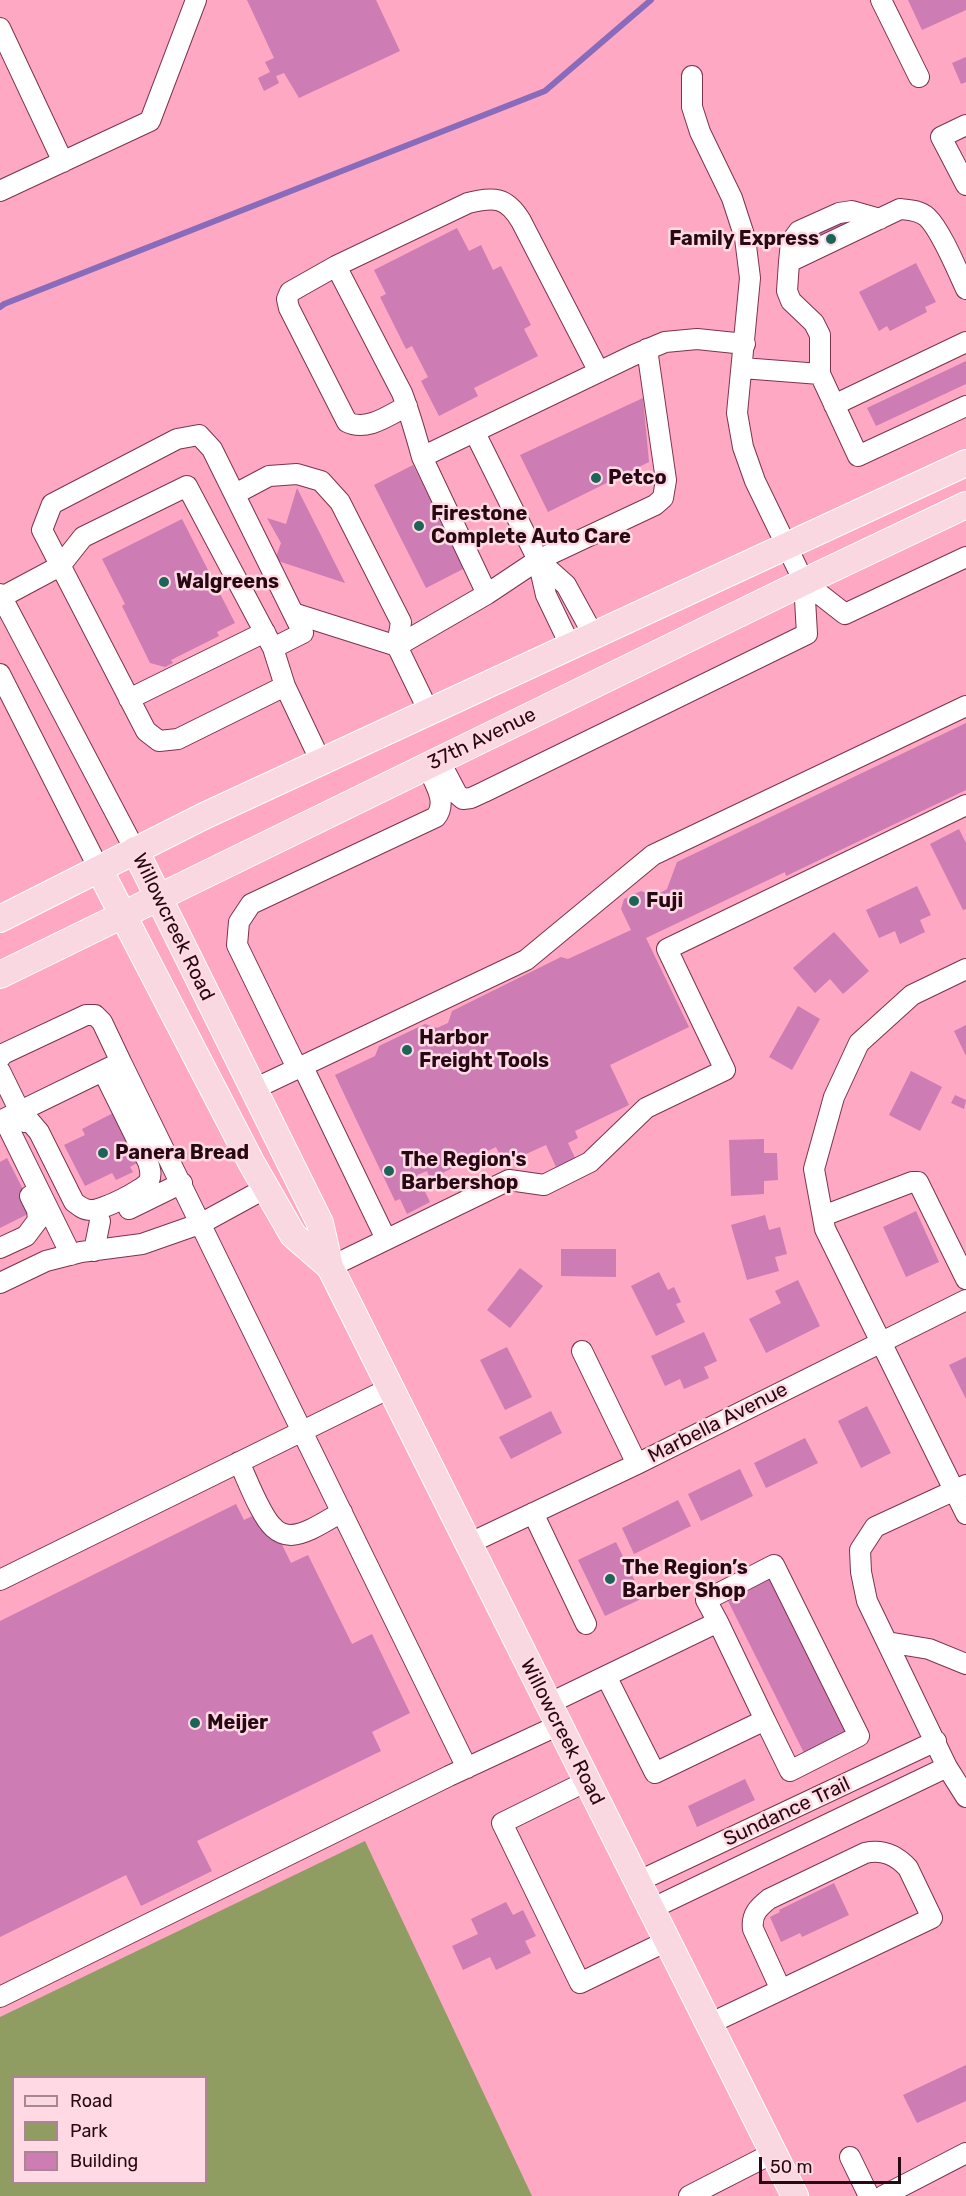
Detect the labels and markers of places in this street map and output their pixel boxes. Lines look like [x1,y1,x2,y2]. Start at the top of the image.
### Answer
place label: Family Express [669,227,819,251]
marker: Family Express [824,232,838,246]
place label: Petco [608,466,667,490]
marker: Petco [589,471,603,485]
place label: Firestone Complete Auto Care [431,502,631,549]
marker: Firestone Complete Auto Care [412,519,426,533]
place label: Walgreens [176,570,279,594]
marker: Walgreens [157,575,171,589]
place label: Fuji [646,889,683,913]
marker: Fuji [627,894,641,908]
place label: Harbor Freight Tools [419,1026,549,1073]
marker: Harbor Freight Tools [400,1043,414,1057]
place label: Panera Bread [115,1141,249,1165]
marker: Panera Bread [96,1146,110,1160]
place label: The Region's Barbershop [401,1148,527,1195]
marker: The Region's Barbershop [382,1164,396,1178]
place label: The Region’s Barber Shop [622,1556,748,1603]
marker: The Region’s Barber Shop [603,1572,617,1586]
place label: Meijer [207,1711,268,1735]
marker: Meijer [188,1716,202,1730]

